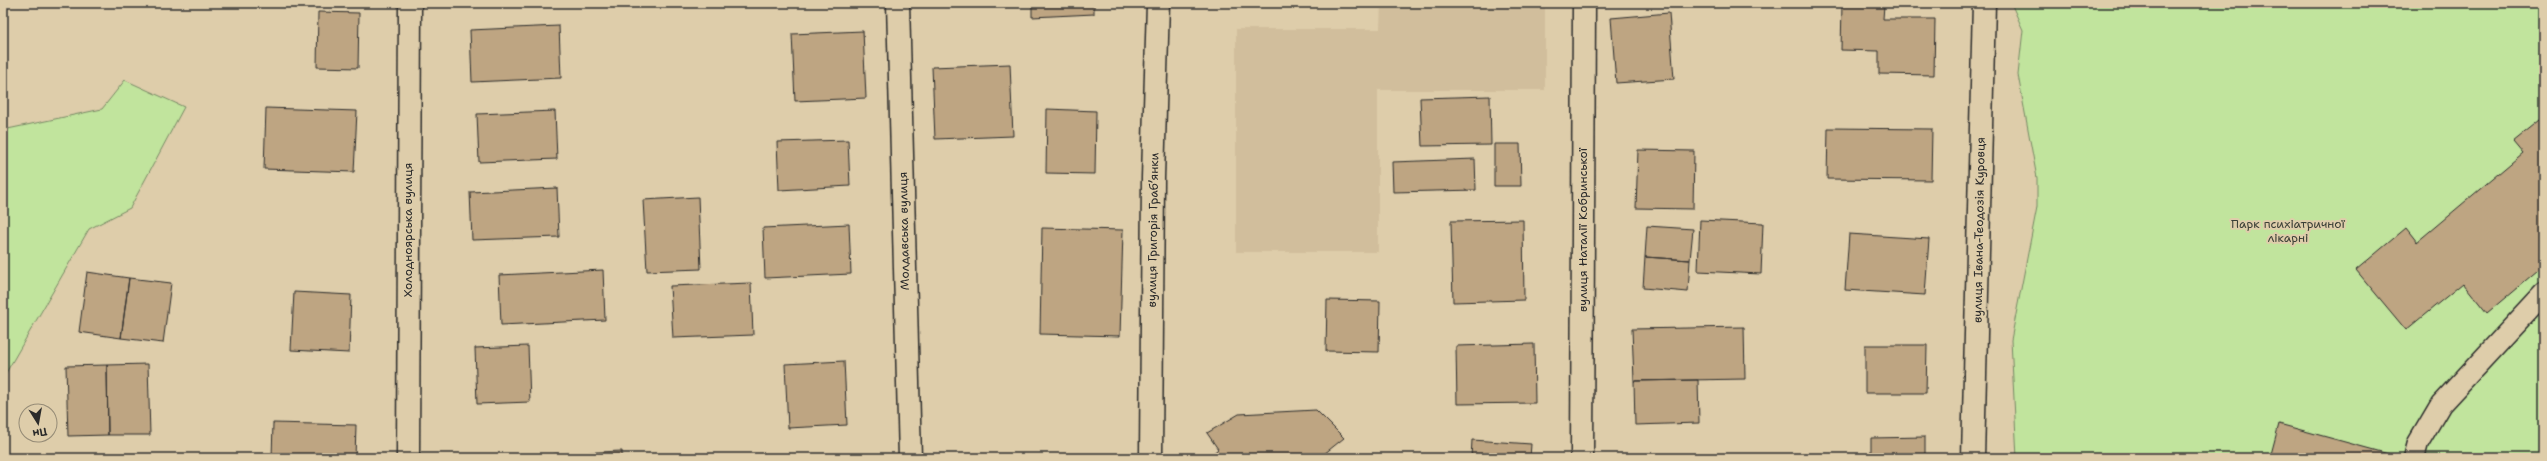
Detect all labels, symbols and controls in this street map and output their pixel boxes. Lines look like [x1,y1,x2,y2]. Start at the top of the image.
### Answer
street label: вулиця Івана-Теодозія Куровця [1969,137,1989,323]
street label: вулиця Наталії Кобринської [1575,147,1591,312]
street label: вулиця Григорія Грабʼянки [1144,152,1162,307]
street label: Холодноярська вулиця [400,163,416,297]
street label: Молдавська вулиця [895,172,913,290]
park label: Парк психіатричної лікарні [2231,216,2345,246]
north arrow [18,403,58,443]
text: Пн [31,424,48,441]

